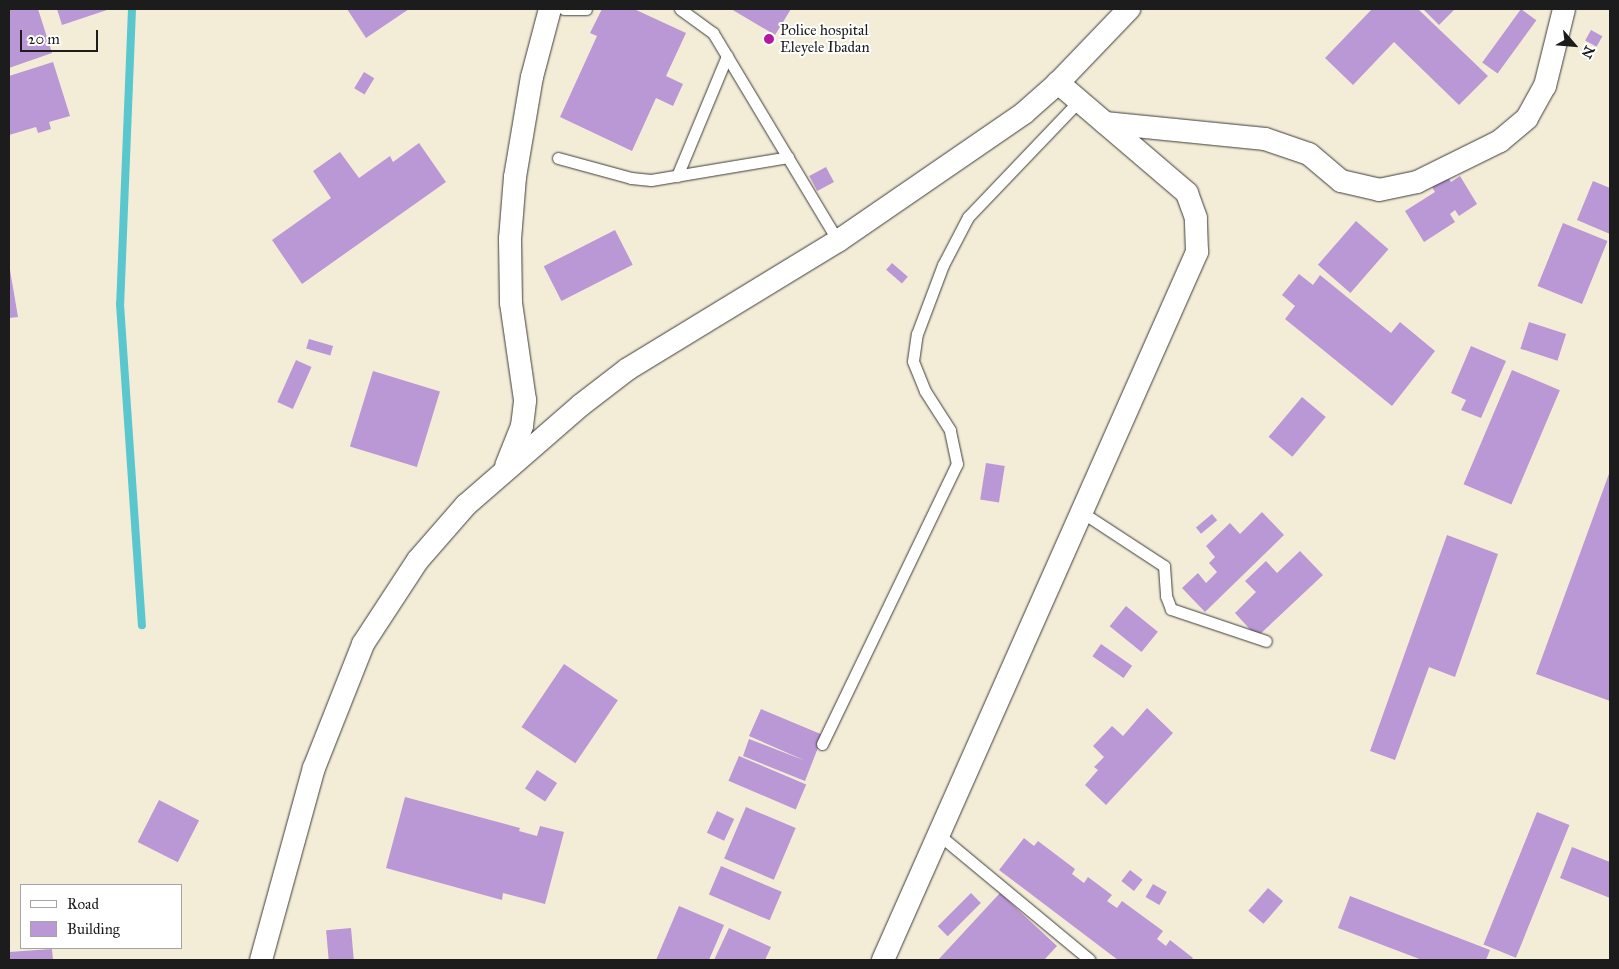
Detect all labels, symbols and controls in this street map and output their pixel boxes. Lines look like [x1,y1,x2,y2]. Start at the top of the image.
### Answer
scale bar [22,20,100,52]
north arrow [1549,20,1599,70]
place label: Police hospital Eleyele Ibadan [780,21,870,56]
text: 20 m [28,30,60,48]
marker: Police hospital Eleyele Ibadan [762,32,776,46]
text: N [1578,43,1598,61]
legend [20,884,182,949]
text: Road [67,895,99,913]
text: Building [67,920,120,938]

